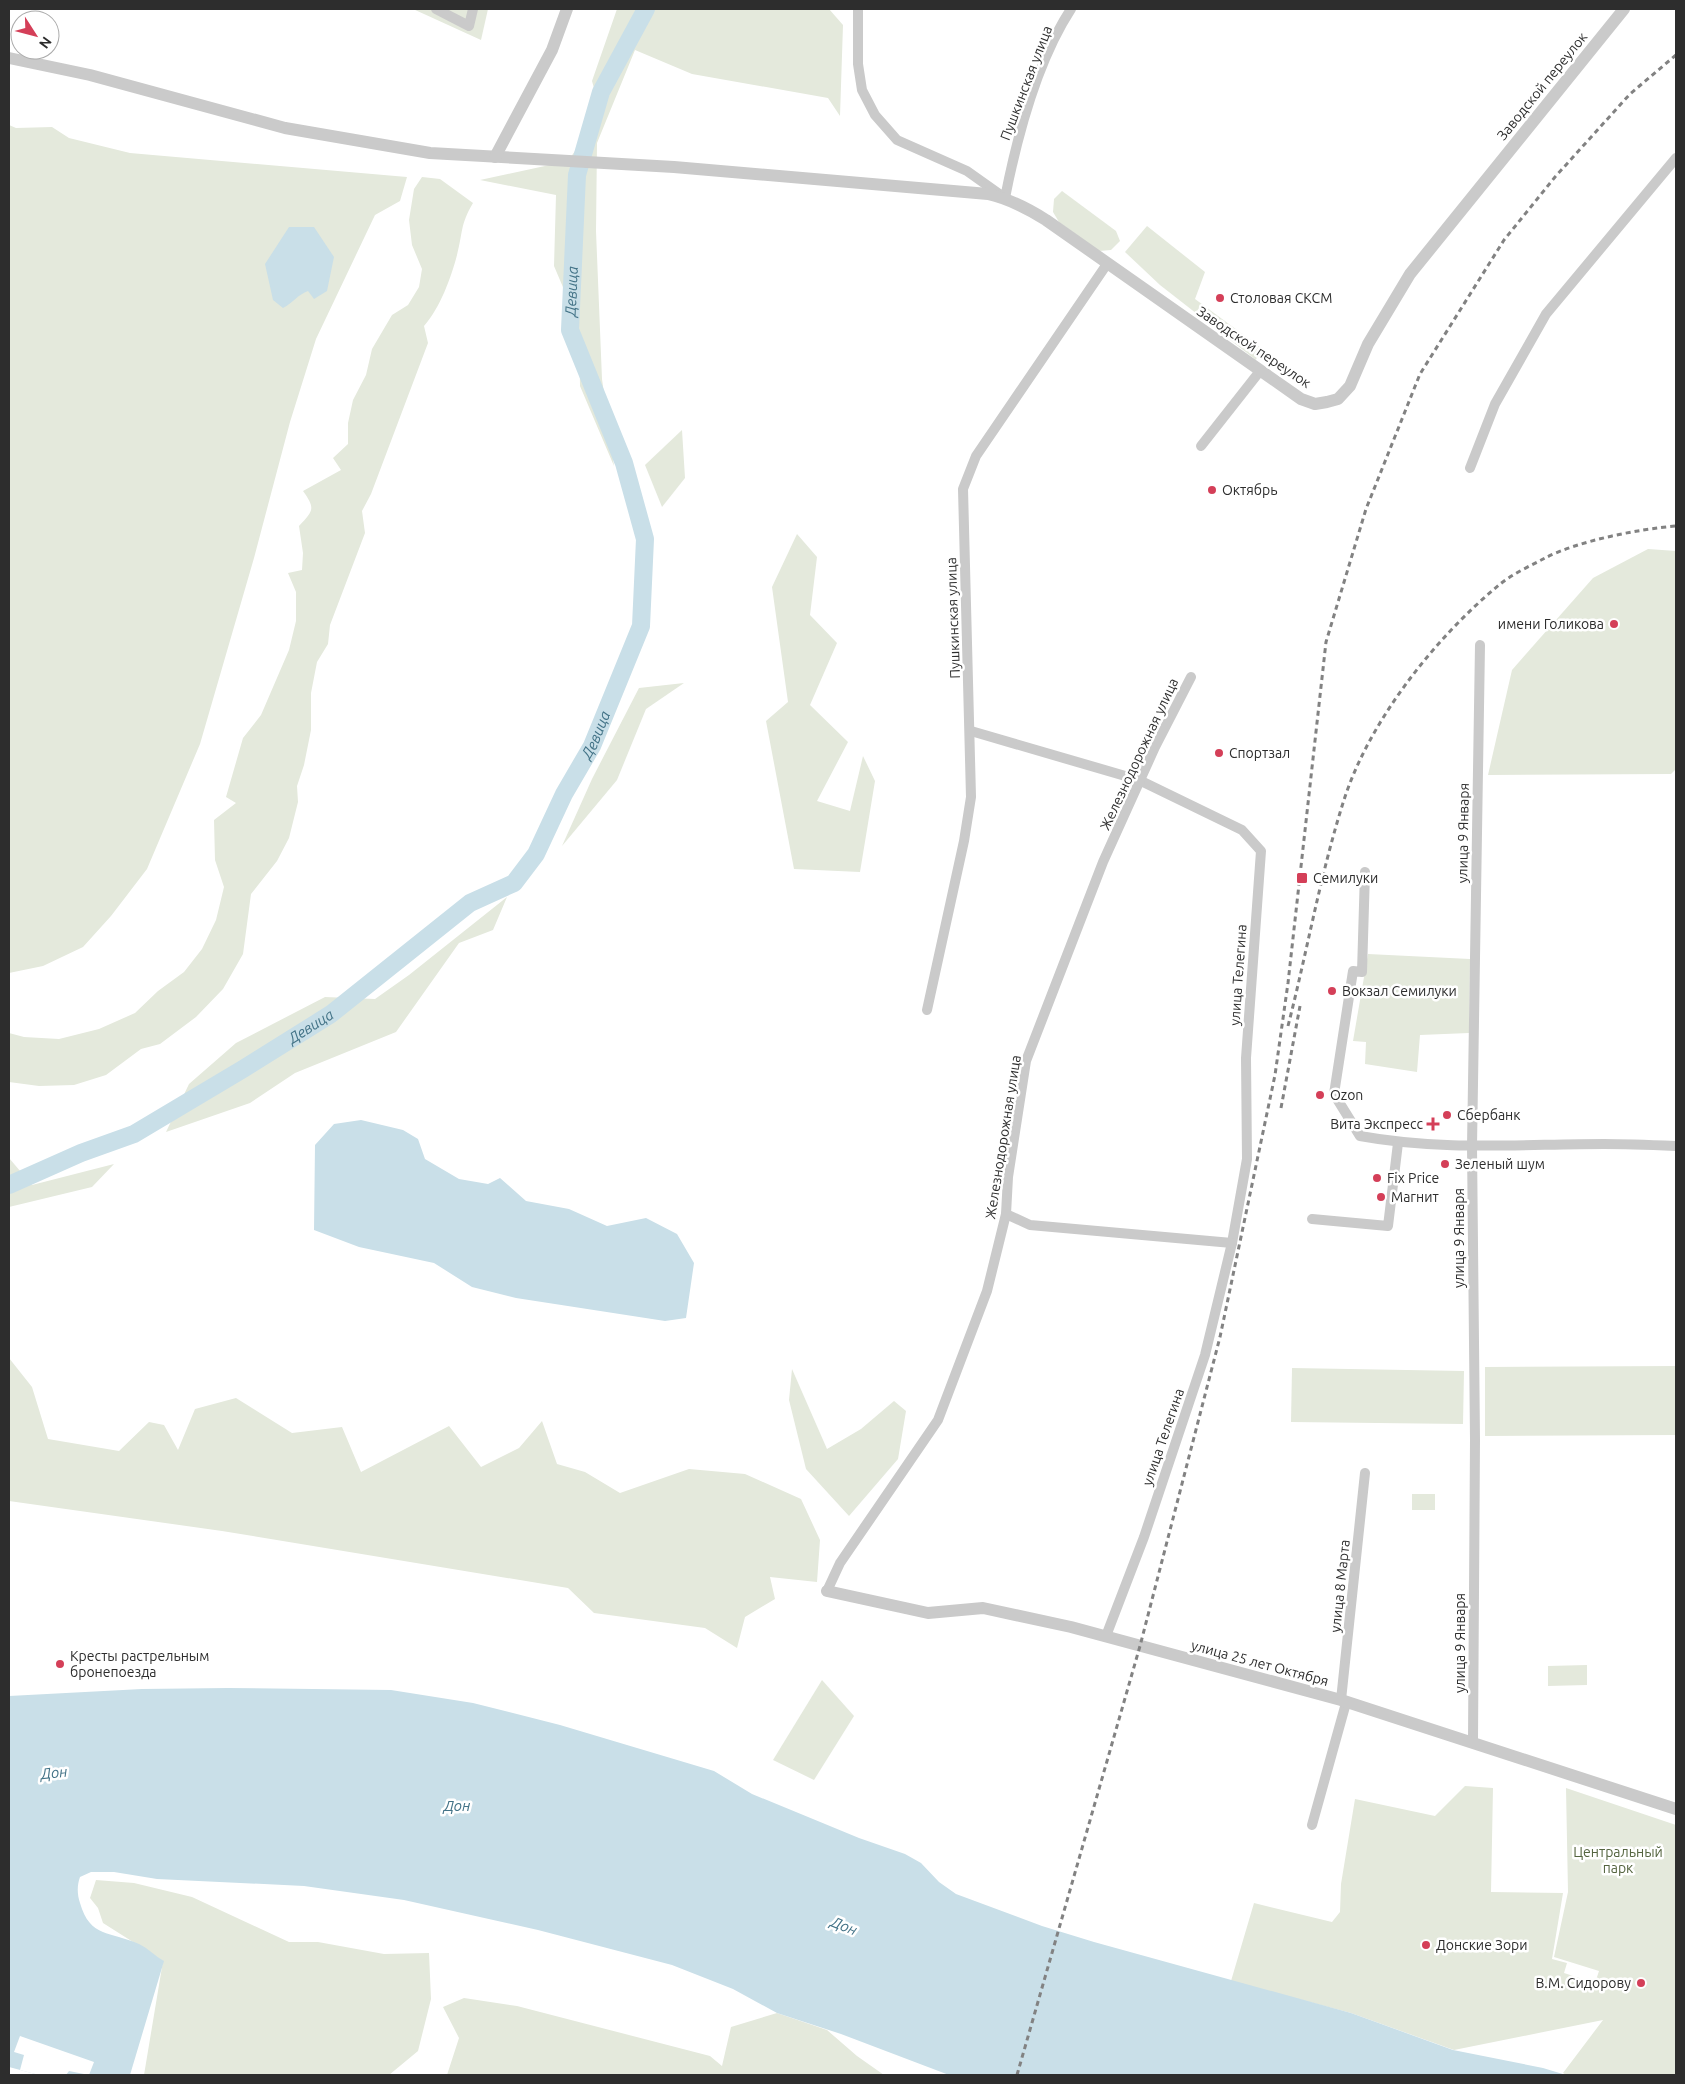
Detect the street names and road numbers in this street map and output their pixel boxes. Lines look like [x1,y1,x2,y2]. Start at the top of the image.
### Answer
street label: Пушкинская улица [997,23,1055,143]
street label: Заводской переулок [1494,29,1590,143]
street label: Заводской переулок [1194,303,1314,391]
street label: Пушкинская улица [943,557,963,679]
street label: Железнодорожная улица [1097,675,1181,833]
street label: улица 9 Января [1454,783,1472,883]
street label: улица Телегина [1226,924,1250,1026]
street label: Железнодорожная улица [982,1054,1024,1220]
street label: улица 9 Января [1451,1188,1467,1288]
street label: улица Телегина [1139,1386,1187,1488]
street label: улица 8 Марта [1327,1539,1353,1633]
street label: улица 9 Января [1452,1593,1468,1693]
street label: улица 25 лет Октября [1190,1637,1330,1689]

